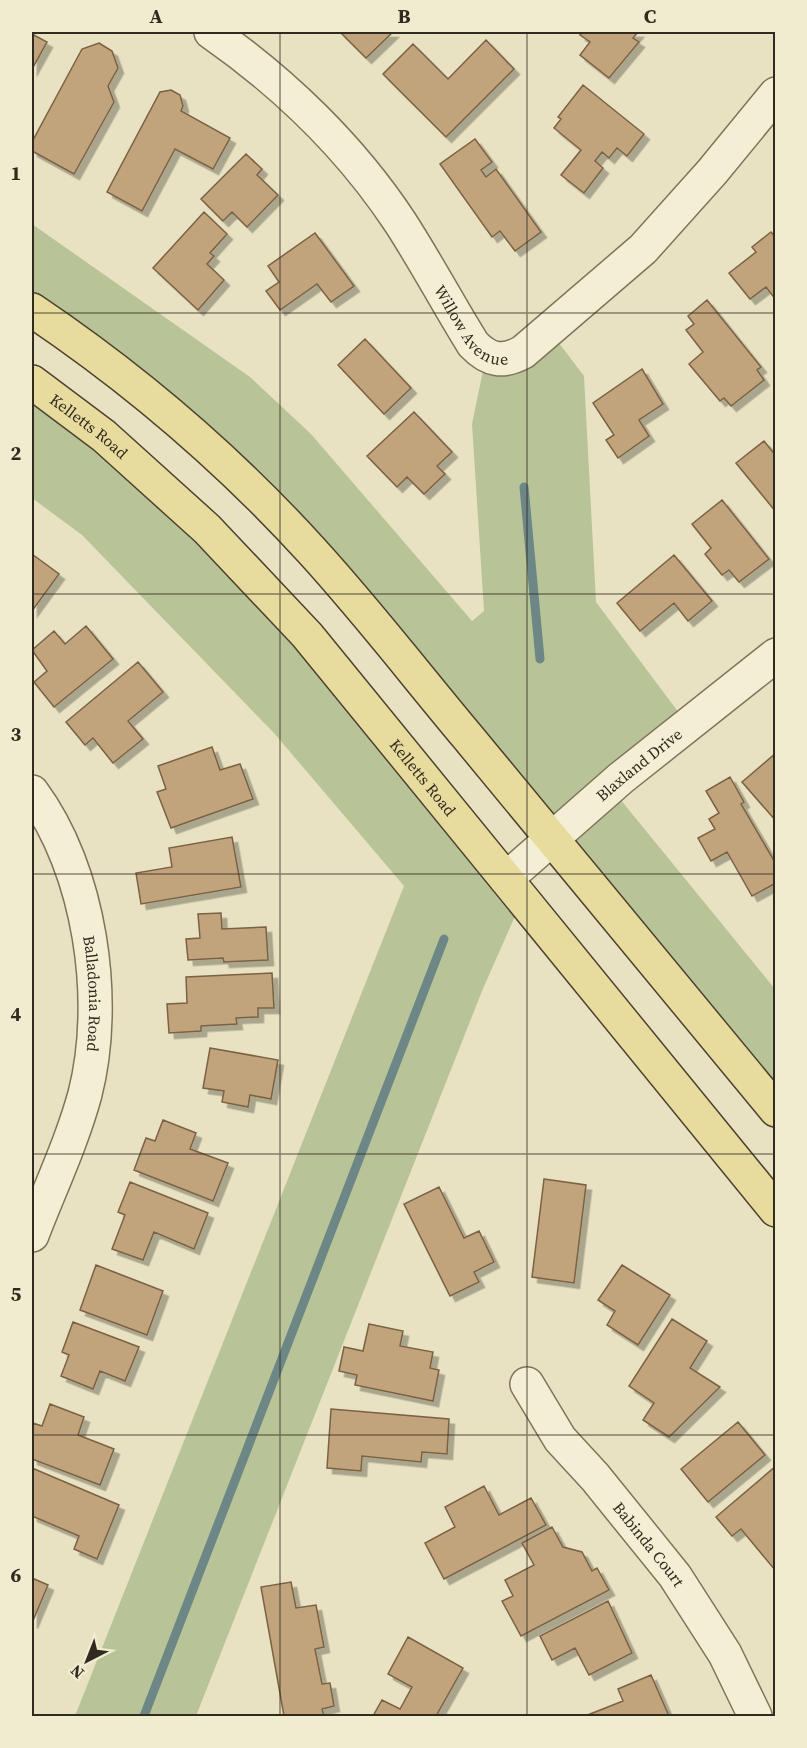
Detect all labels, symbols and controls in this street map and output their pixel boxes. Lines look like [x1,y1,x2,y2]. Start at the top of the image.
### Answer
text: A [149,2,163,30]
text: B [397,2,411,30]
text: C [644,2,656,30]
text: 1 [11,159,21,187]
street label: Willow Avenue [429,281,509,370]
street label: Kelletts Road [46,388,133,463]
text: 2 [11,439,22,467]
text: 3 [11,720,22,748]
street label: Blaxland Drive [591,723,686,806]
street label: Kelletts Road [385,734,461,820]
street label: Balladonia Road [78,934,106,1053]
text: 4 [11,1000,22,1028]
text: 5 [11,1280,22,1308]
street label: Babinda Court [608,1497,690,1591]
text: 6 [11,1561,22,1589]
north arrow [57,1631,117,1691]
text: N [65,1660,89,1684]

